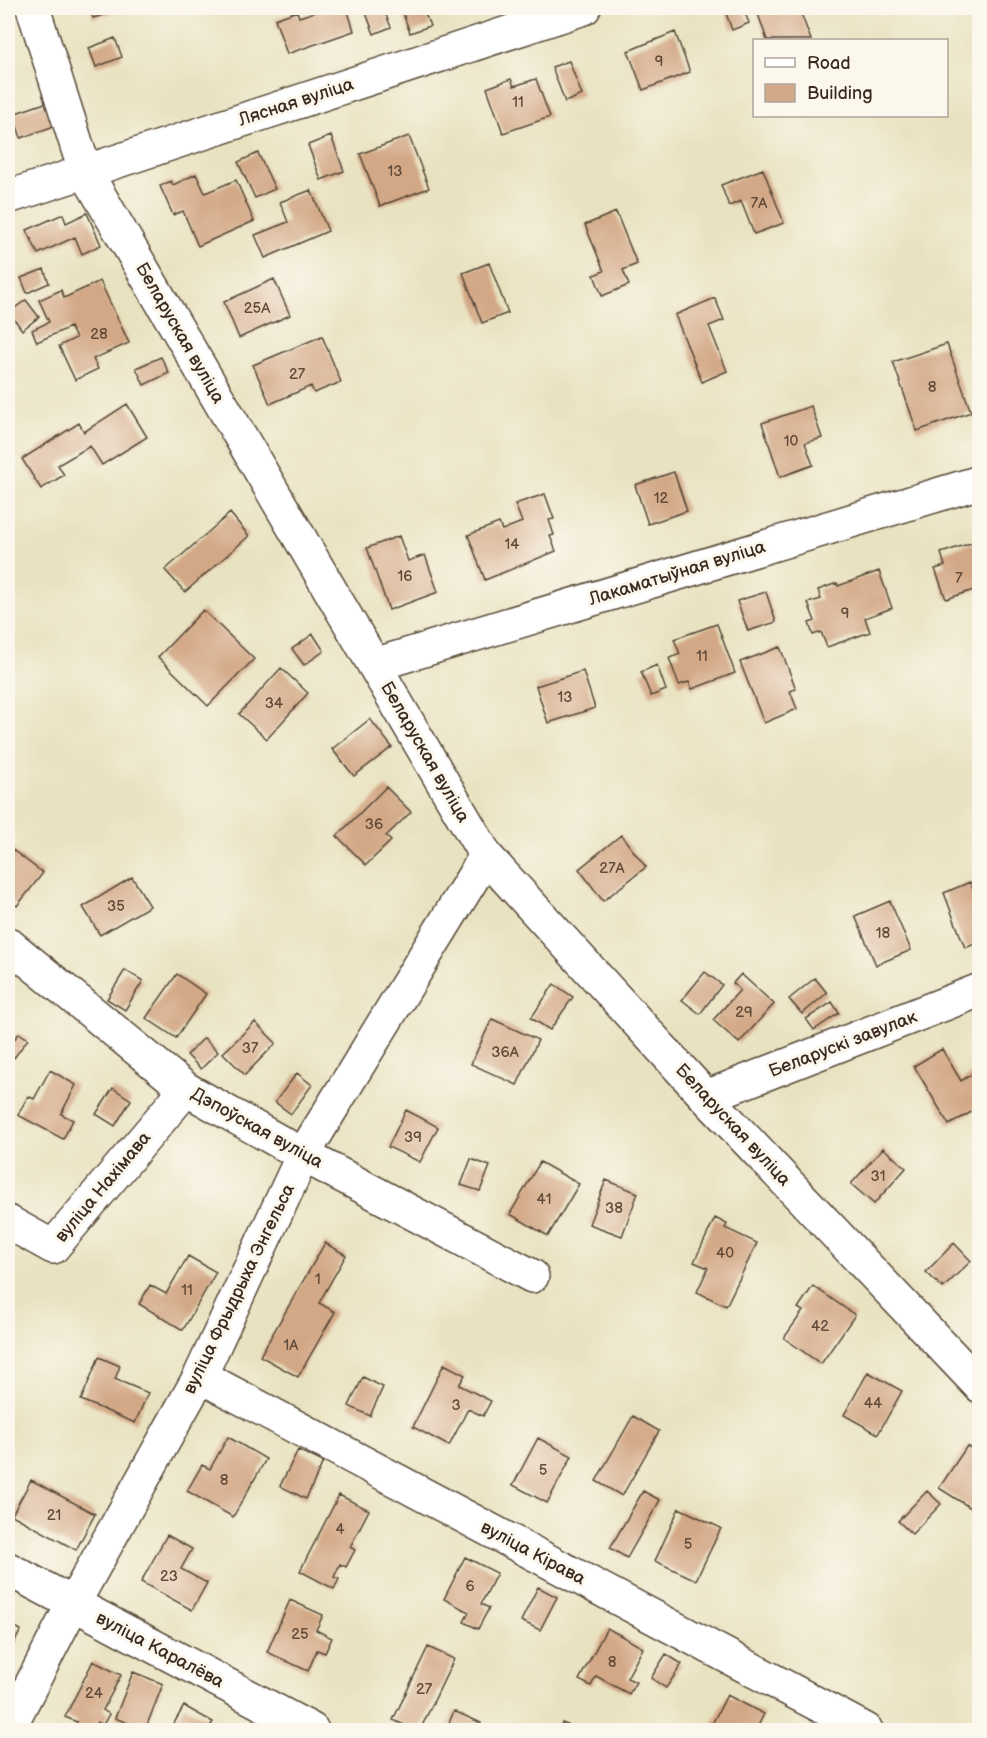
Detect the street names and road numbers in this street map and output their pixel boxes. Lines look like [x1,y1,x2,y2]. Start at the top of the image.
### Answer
street label: Лясная вуліца [235,73,356,131]
street label: Беларуская вуліца [131,259,229,407]
street label: Лакаматыўная вуліца [585,536,768,610]
street label: Беларуская вуліца [376,678,474,826]
street label: Беларускі завулак [766,1006,920,1082]
street label: Беларуская вуліца [671,1060,795,1191]
street label: Дэпоўская вуліца [187,1083,327,1173]
street label: вуліца Нахімава [51,1127,155,1246]
street label: вуліца Фрыдрыха Энгельса [179,1180,299,1397]
street label: вуліца Кірава [477,1517,589,1590]
street label: вуліца Каралёва [93,1607,228,1693]

